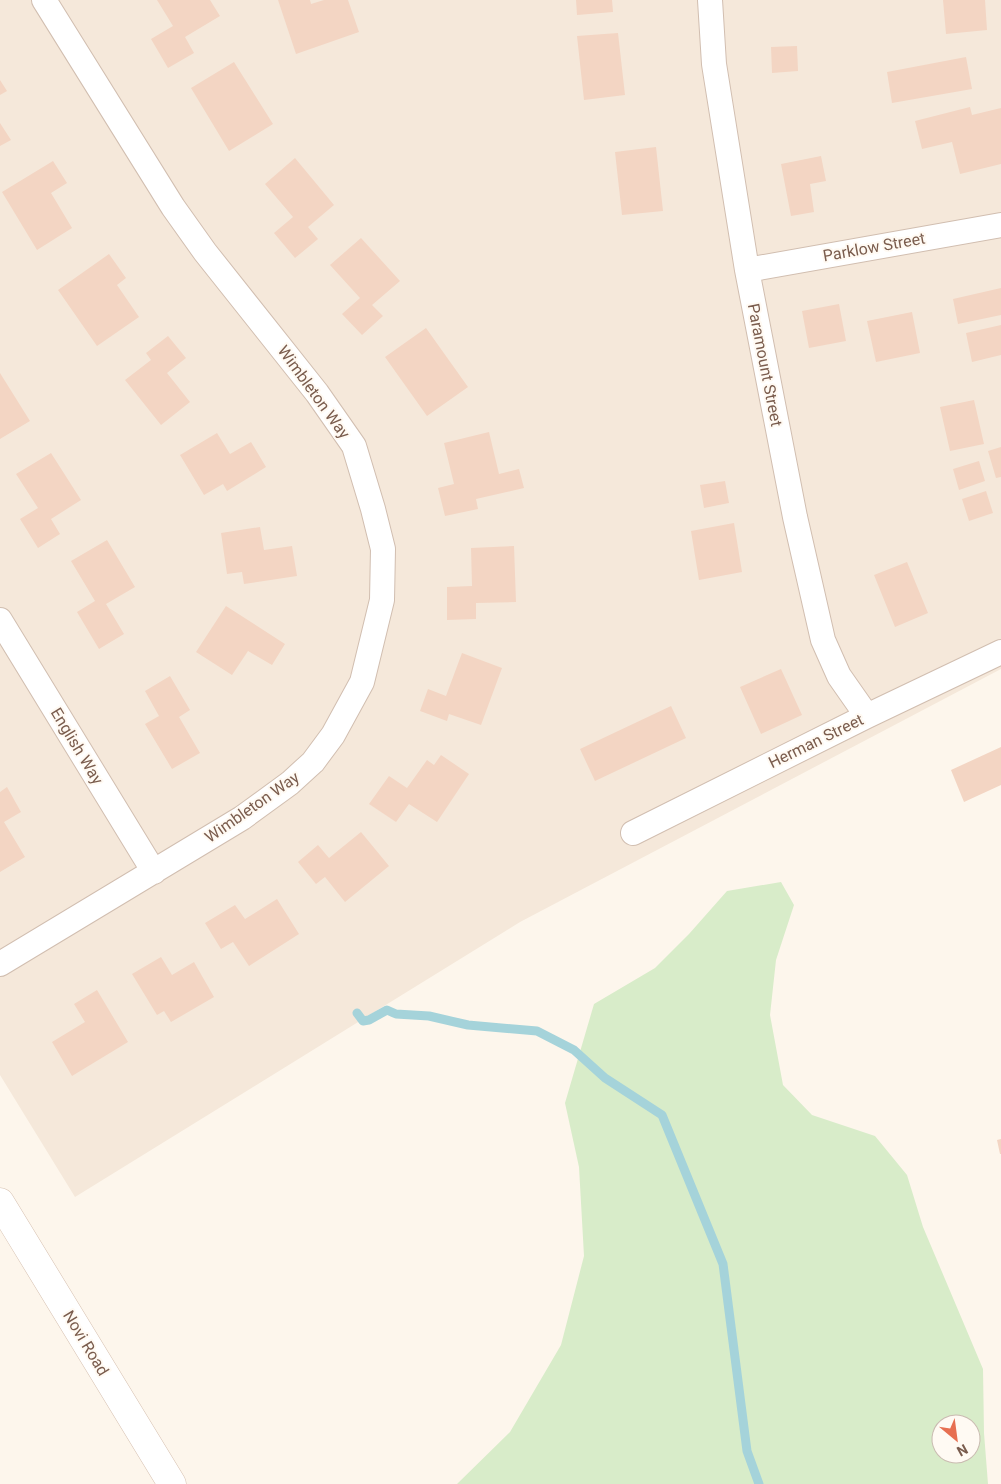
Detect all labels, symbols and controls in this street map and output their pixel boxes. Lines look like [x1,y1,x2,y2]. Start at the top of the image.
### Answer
street label: Parklow Street [821,229,927,265]
street label: Paramount Street [744,302,786,428]
street label: Wimbleton Way [274,342,354,443]
street label: English Way [47,704,107,788]
street label: Herman Street [766,710,866,772]
street label: Wimbleton Way [201,767,303,846]
street label: Novi Road [59,1307,113,1379]
north arrow [931,1414,981,1464]
text: N [954,1441,971,1460]

